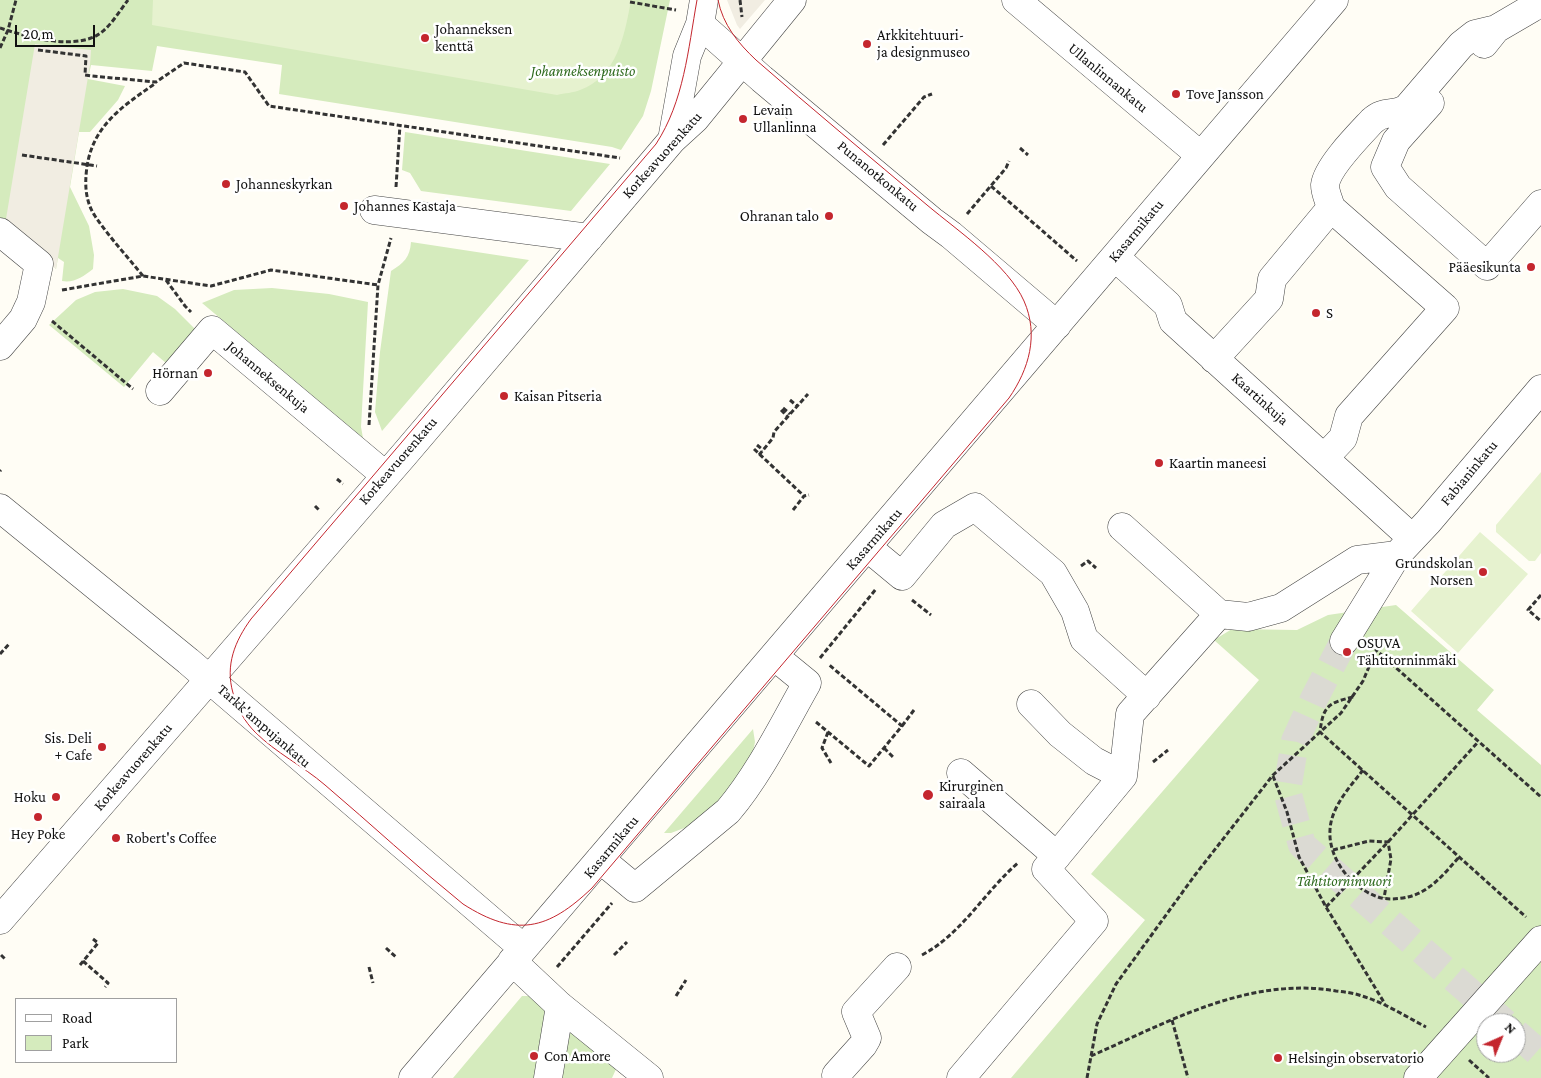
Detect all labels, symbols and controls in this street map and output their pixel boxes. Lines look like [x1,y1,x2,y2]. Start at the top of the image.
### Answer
scale bar [18,15,98,47]
place label: Johanneksen kenttä [435,20,512,55]
text: 20 m [23,26,54,42]
place label: Arkkitehtuuri- ja designmuseo [877,26,970,61]
marker: Johanneksen kenttä [419,32,431,44]
marker: Arkkitehtuuri- ja designmuseo [861,38,873,50]
street label: Ullanlinnankatu [1064,39,1152,117]
park label: Johanneksenpuisto [531,62,635,80]
place label: Tove Jansson [1186,85,1264,103]
marker: Tove Jansson [1170,88,1182,100]
place label: Levain Ullanlinna [753,101,817,136]
street label: Korkeavuorenkatu [618,108,706,202]
marker: Levain Ullanlinna [737,113,749,125]
street label: Punanotkonkatu [834,137,922,215]
place label: Johanneskyrkan [236,175,333,193]
marker: Johanneskyrkan [220,178,232,190]
street label: Kasarmikatu [1105,196,1167,266]
place label: Johannes Kastaja [354,197,456,215]
marker: Johannes Kastaja [338,200,350,212]
place label: Ohranan talo [740,207,819,225]
marker: Ohranan talo [823,210,835,222]
place label: Pääesikunta [1448,258,1521,276]
marker: Pääesikunta [1525,261,1537,273]
place label: S [1326,304,1333,322]
marker: S [1310,307,1322,319]
street label: Johanneksenkuja [223,337,313,417]
place label: Hörnan [152,364,198,382]
marker: Hörnan [202,367,214,379]
street label: Kaartinkuja [1228,369,1292,429]
place label: Kaisan Pitseria [514,387,602,405]
marker: Kaisan Pitseria [498,390,510,402]
street label: Korkeavuorenkatu [355,413,441,509]
street label: Fabianinkatu [1437,437,1501,509]
place label: Kaartin maneesi [1169,454,1266,472]
marker: Kaartin maneesi [1153,457,1165,469]
street label: Kasarmikatu [842,504,906,574]
place label: Grundskolan Norsen [1395,554,1473,589]
marker: Grundskolan Norsen [1477,566,1489,578]
place label: OSUVA Tähtitorninmäki [1357,634,1456,669]
marker: OSUVA Tähtitorninmäki [1341,646,1353,658]
street label: Tarkk'ampujankatu [214,680,314,772]
street label: Korkeavuorenkatu [90,719,176,815]
place label: Sis. Deli + Cafe [45,729,92,764]
marker: Sis. Deli + Cafe [96,741,108,753]
place label: Kirurginen sairaala [939,777,1004,812]
place label: Hoku [14,788,46,806]
marker: Kirurginen sairaala [921,788,935,802]
marker: Hoku [50,791,62,803]
marker: Hey Poke [32,811,44,823]
street label: Kasarmikatu [580,812,642,882]
place label: Hey Poke [11,825,65,843]
place label: Robert's Coffee [126,829,216,847]
marker: Robert's Coffee [110,832,122,844]
park label: Tähtitorninvuori [1297,872,1391,890]
legend [15,998,178,1063]
text: Road [62,1010,92,1026]
north arrow [1476,1013,1526,1063]
text: N [1502,1019,1520,1037]
text: Park [62,1035,89,1051]
place label: Con Amore [544,1047,611,1065]
place label: Helsingin observatorio [1288,1049,1424,1067]
marker: Con Amore [528,1050,540,1062]
marker: Helsingin observatorio [1272,1052,1284,1064]

